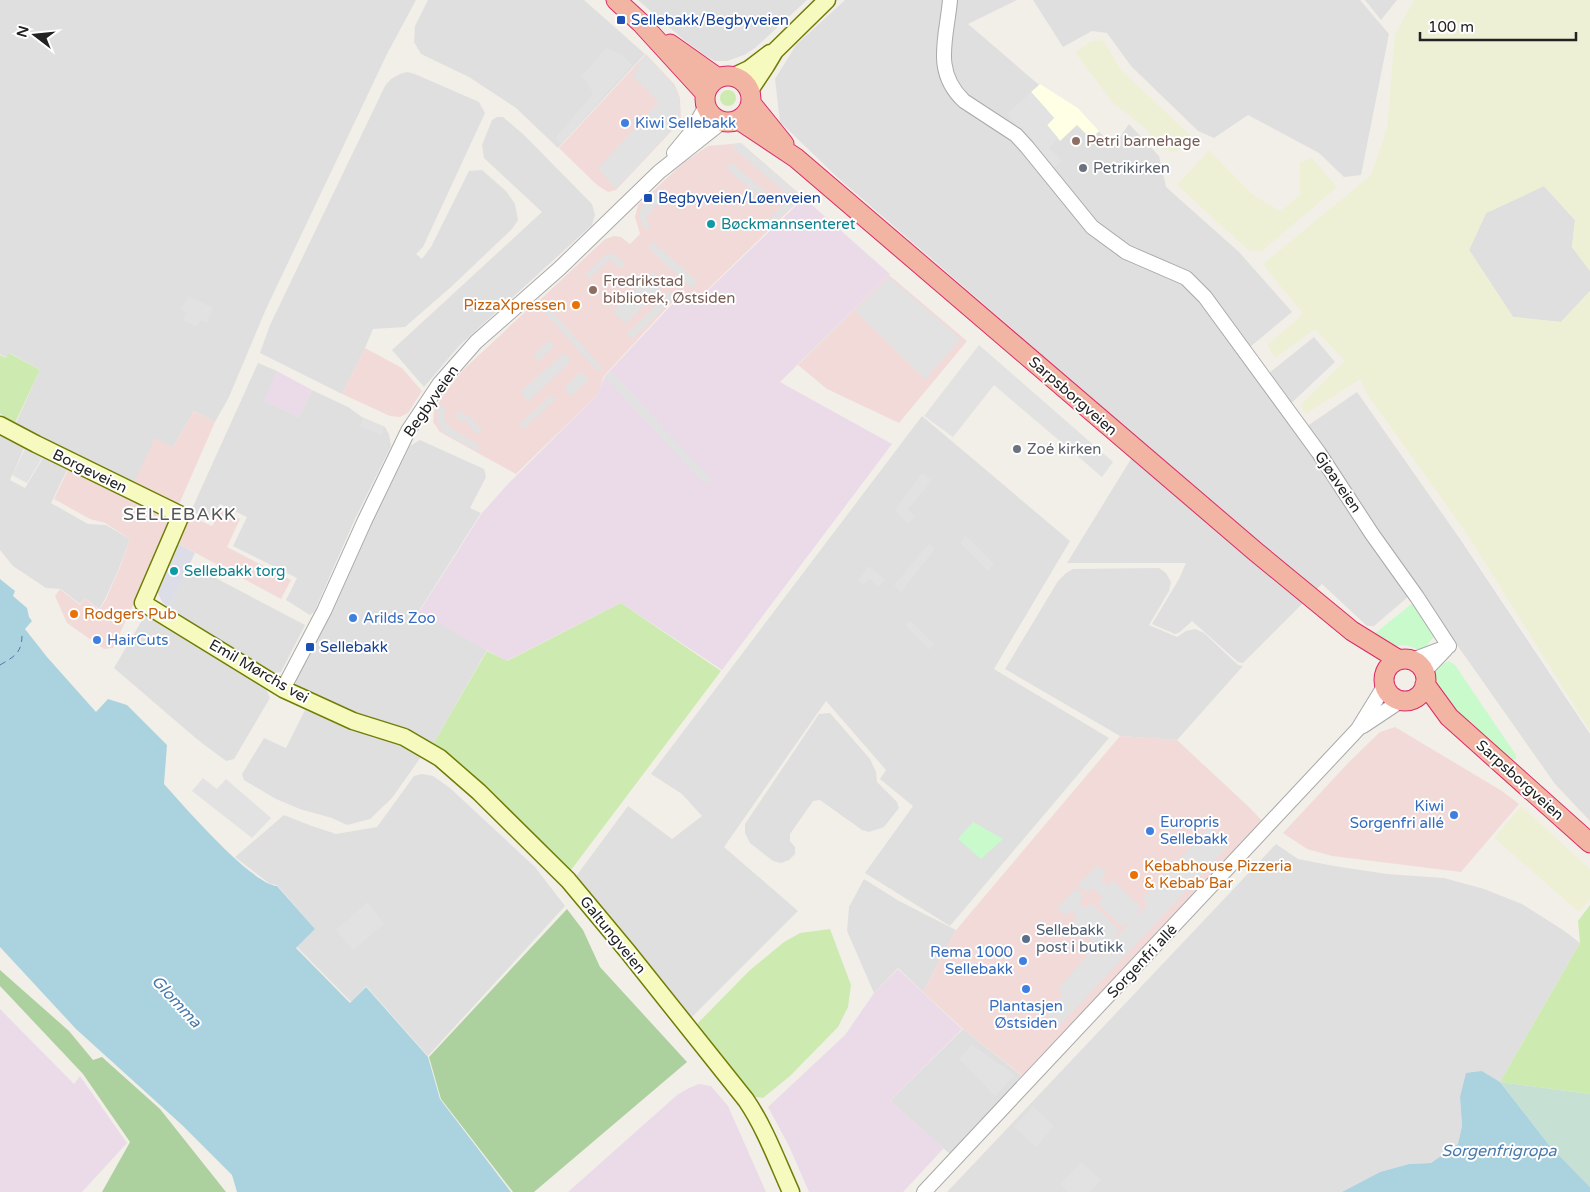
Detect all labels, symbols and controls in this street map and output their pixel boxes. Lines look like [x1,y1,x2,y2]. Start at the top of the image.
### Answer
north arrow [10,10,60,60]
scale bar [1420,10,1576,42]
place label: Sellebakk/Begbyveien [631,11,789,29]
marker: Sellebakk/Begbyveien [615,14,627,26]
text: 100 m [1428,18,1474,36]
text: N [13,24,33,39]
place label: Kiwi Sellebakk [635,114,736,132]
marker: Kiwi Sellebakk [619,117,631,129]
place label: Petri barnehage [1086,132,1200,150]
marker: Petri barnehage [1070,135,1082,147]
place label: Petrikirken [1093,159,1170,177]
marker: Petrikirken [1077,162,1089,174]
place label: Begbyveien/Løenveien [658,189,821,207]
marker: Begbyveien/Løenveien [642,192,654,204]
place label: Bøckmannsenteret [721,215,856,233]
marker: Bøckmannsenteret [705,218,717,230]
place label: Fredrikstad bibliotek, Østsiden [603,272,735,307]
marker: Fredrikstad bibliotek, Østsiden [587,284,599,296]
place label: PizzaXpressen [464,296,566,314]
marker: PizzaXpressen [570,299,582,311]
street label: Sarpsborgveien [1025,353,1121,439]
street label: Begbyveien [400,362,462,440]
place label: Zoé kirken [1027,440,1101,458]
marker: Zoé kirken [1011,443,1023,455]
street label: Borgeveien [50,445,130,497]
street label: Gjøaveien [1311,448,1365,516]
district label: SELLEBAKK [123,503,237,525]
place label: Sellebakk torg [184,562,286,580]
marker: Sellebakk torg [168,565,180,577]
place label: Rodgers Pub [84,605,177,623]
marker: Rodgers Pub [68,608,80,620]
place label: Arilds Zoo [363,609,436,627]
marker: Arilds Zoo [347,612,359,624]
place label: HairCuts [107,631,169,649]
marker: HairCuts [91,634,103,646]
street label: Emil Mørchs vei [206,635,312,707]
place label: Sellebakk [320,638,388,656]
marker: Sellebakk [304,641,316,653]
street label: Sarpsborgveien [1473,736,1567,824]
place label: Kiwi Sorgenfri allé [1350,797,1444,832]
marker: Kiwi Sorgenfri allé [1448,809,1460,821]
place label: Europris Sellebakk [1160,813,1228,848]
marker: Europris Sellebakk [1144,825,1156,837]
place label: Kebabhouse Pizzeria & Kebab Bar [1144,857,1292,892]
marker: Kebabhouse Pizzeria & Kebab Bar [1128,869,1140,881]
street label: Galtungveien [576,893,650,977]
street label: Sorgenfri allé [1103,920,1181,1002]
place label: Sellebakk post i butikk [1036,921,1123,956]
marker: Sellebakk post i butikk [1020,933,1032,945]
place label: Rema 1000 Sellebakk [930,943,1013,978]
marker: Rema 1000 Sellebakk [1017,955,1029,967]
water label: Glomma [147,971,206,1033]
marker: Plantasjen Østsiden [1020,983,1032,995]
place label: Plantasjen Østsiden [989,997,1063,1032]
water label: Sorgenfrigropa [1441,1141,1558,1161]

